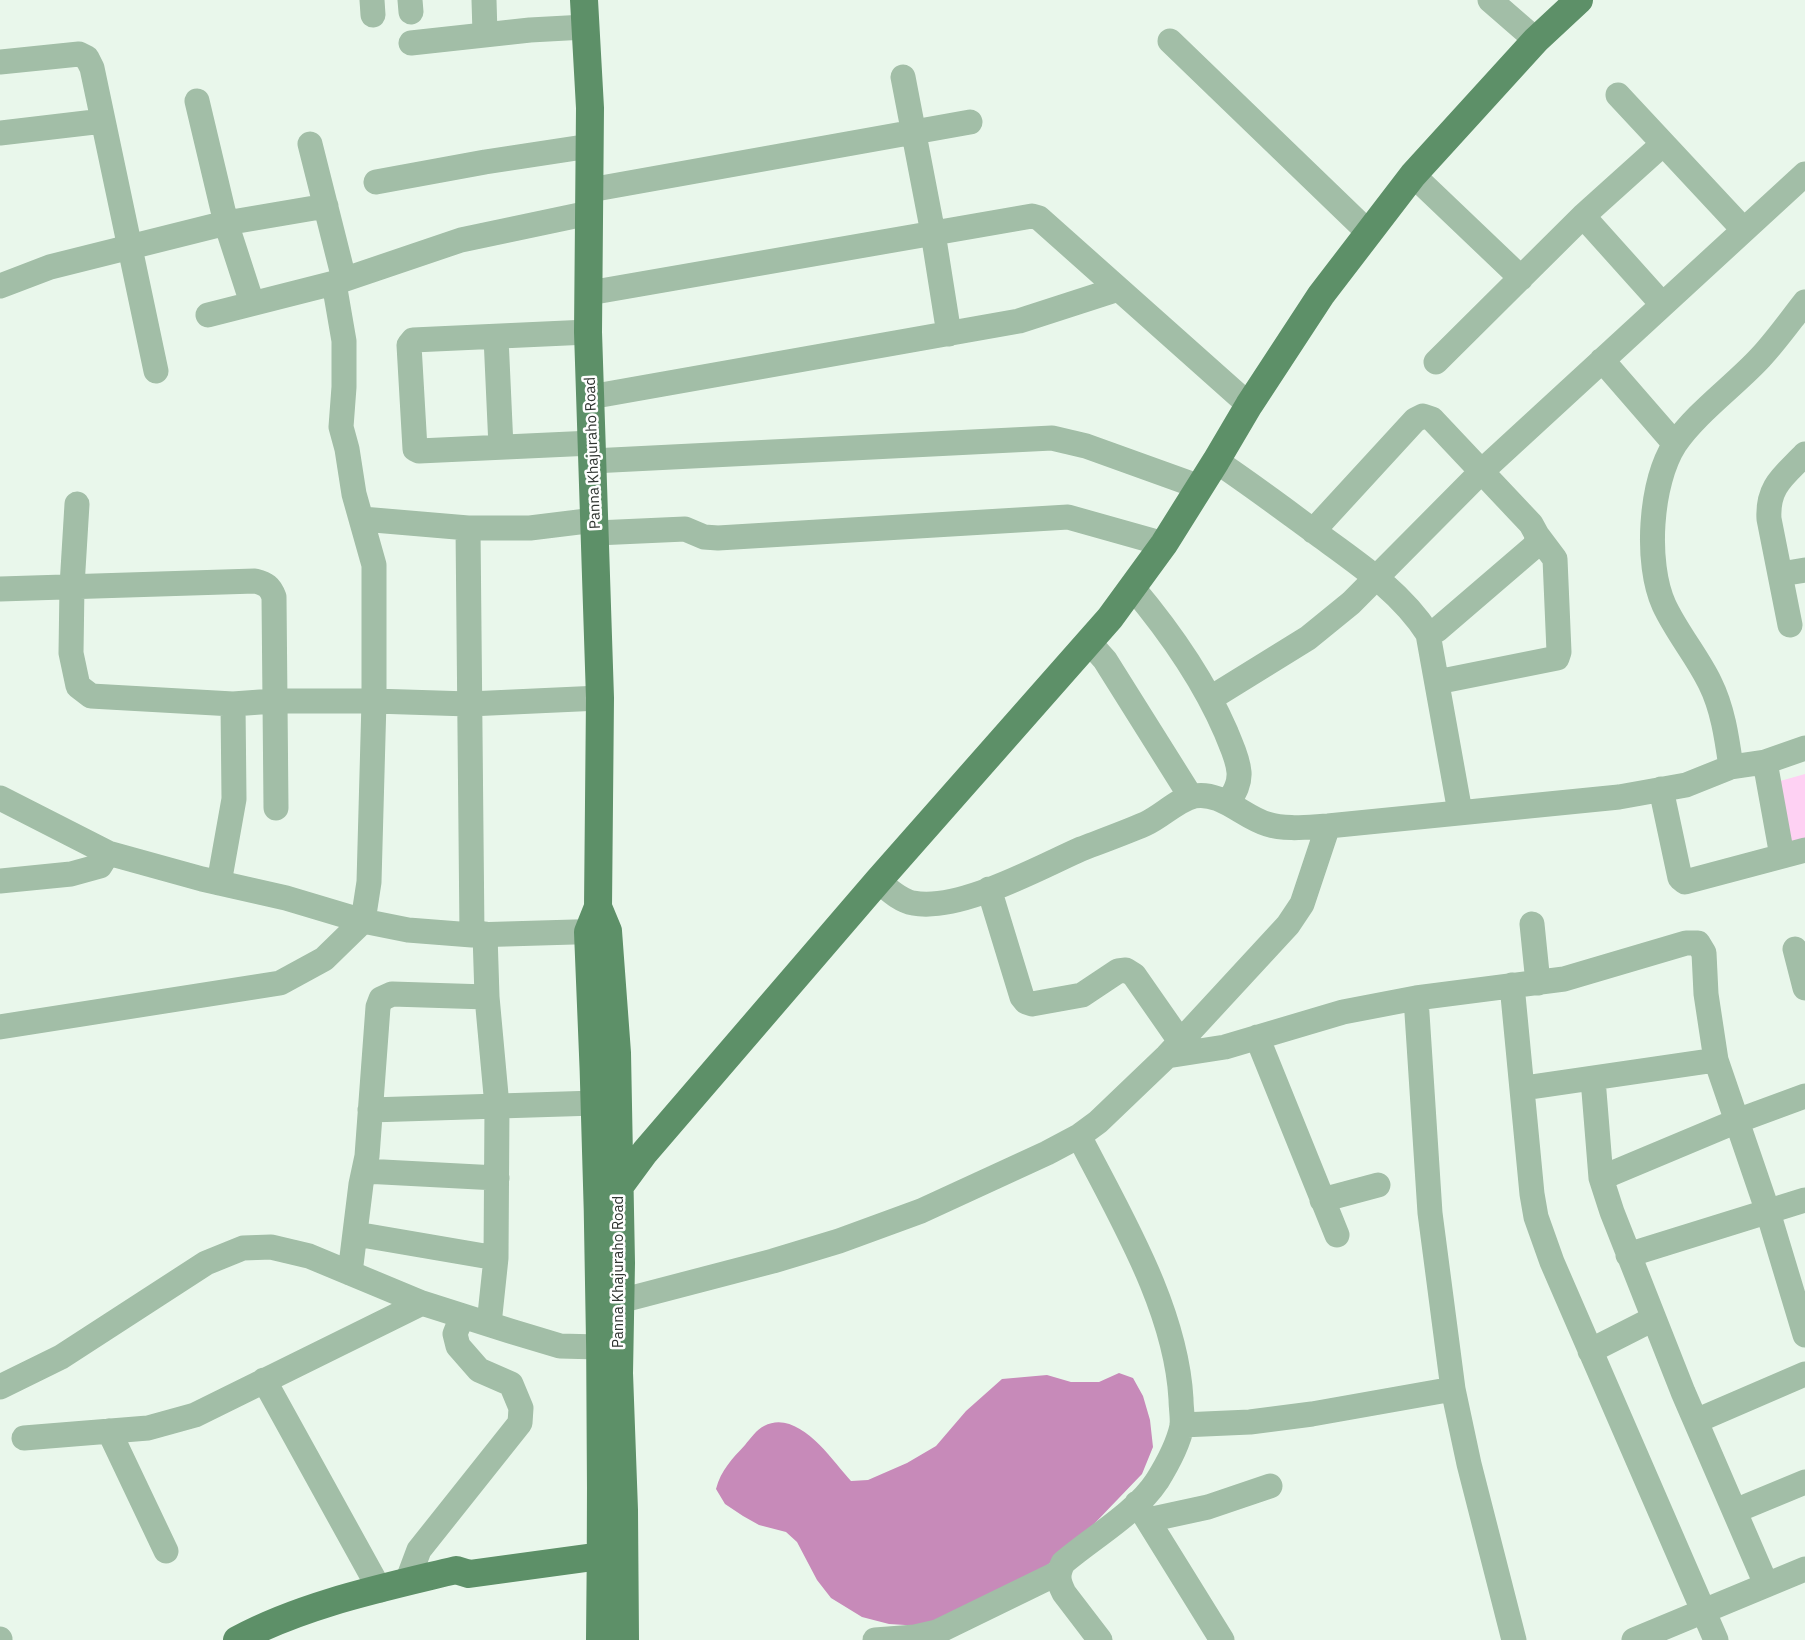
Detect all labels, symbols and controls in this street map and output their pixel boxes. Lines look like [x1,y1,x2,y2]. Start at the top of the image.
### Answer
street label: Panna Khajuraho Road [581,377,605,529]
street label: Panna Khajuraho Road [610,1196,628,1348]

